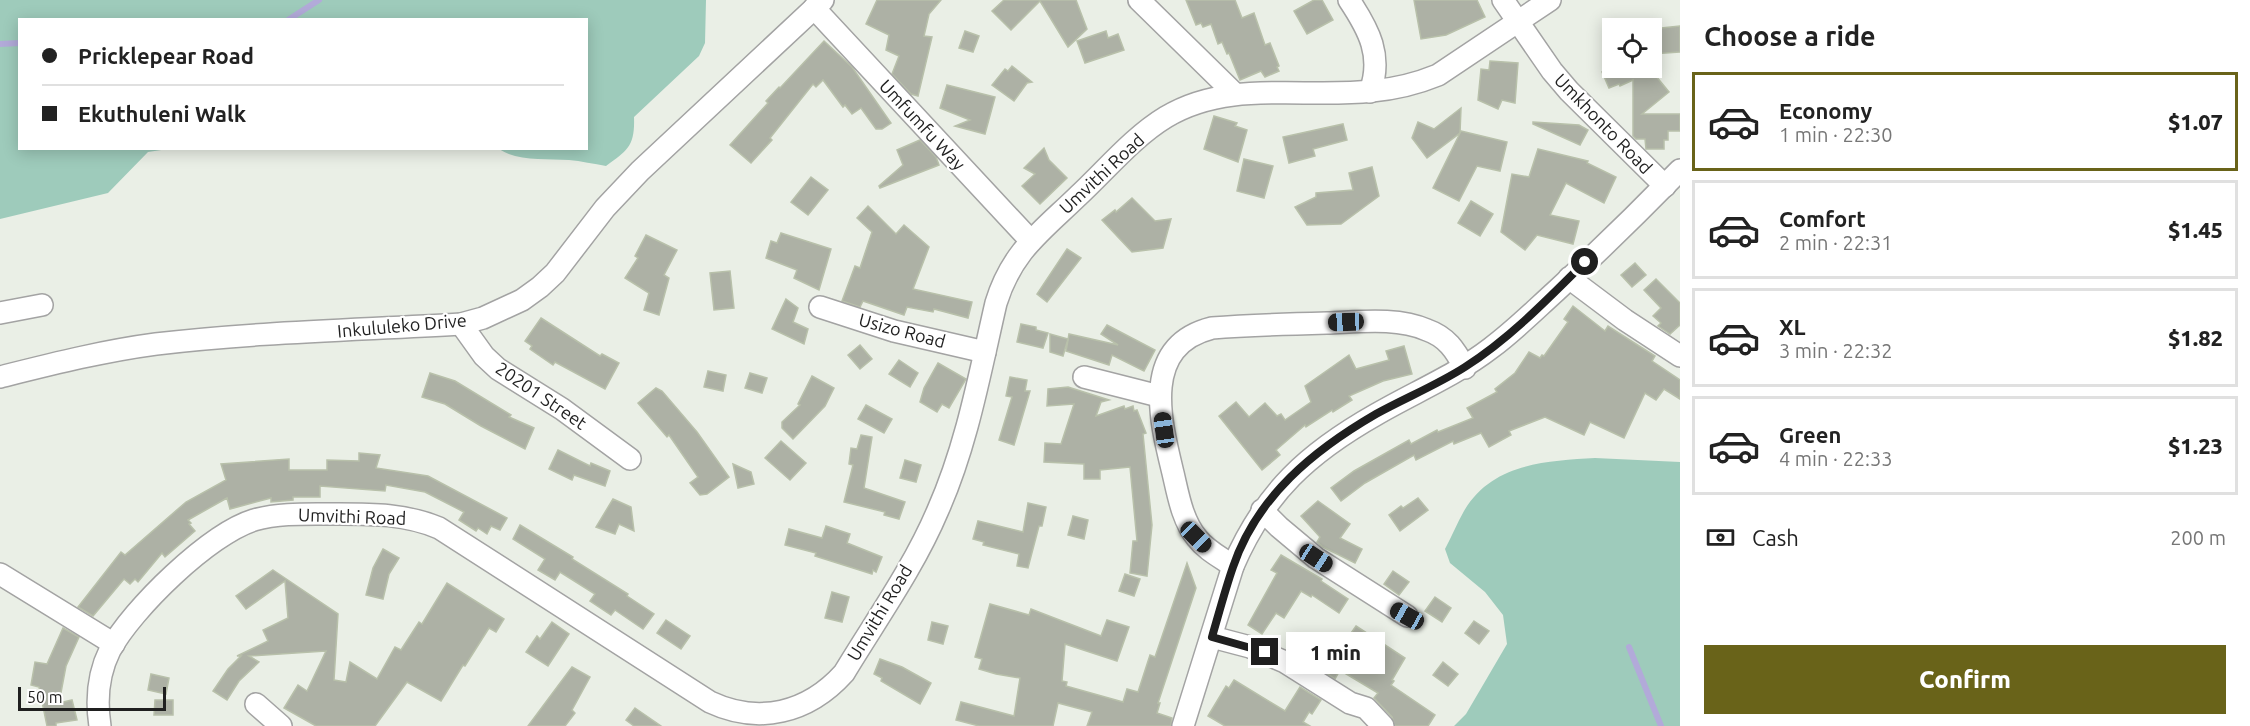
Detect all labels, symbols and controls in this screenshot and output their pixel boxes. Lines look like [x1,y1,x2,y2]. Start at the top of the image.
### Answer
map controls [1602,18,1662,78]
button: locate [1602,18,1662,78]
text: Choose a ride [1704,21,1876,51]
text: Pricklepear Road [78,43,254,68]
street label: Umkhonto Road [1551,69,1656,177]
street label: Umfumfu Way [876,75,970,174]
icon: car [1707,95,1761,149]
text: Economy [1779,98,1872,123]
text: Ekuthuleni Walk [78,101,246,126]
text: $1.07 [2168,109,2223,134]
text: 1 min · 22:30 [1779,123,1893,146]
street label: Umvithi Road [1055,129,1148,218]
icon: car [1707,203,1761,257]
text: Comfort [1779,206,1866,231]
text: $1.45 [2168,217,2223,242]
text: 2 min · 22:31 [1779,231,1893,254]
route start [1571,248,1598,275]
street label: Inkululeko Drive [336,309,467,341]
street label: Usizo Road [857,309,948,351]
icon: car [1707,311,1761,365]
car [1328,312,1364,332]
text: XL [1779,314,1806,339]
text: $1.82 [2168,325,2223,350]
text: 3 min · 22:32 [1779,339,1893,362]
street label: 20201 Street [492,357,591,433]
car [1153,411,1175,449]
icon: car [1707,419,1761,473]
text: Green [1779,422,1841,447]
text: $1.23 [2168,433,2223,458]
text: 4 min · 22:33 [1779,447,1893,470]
street label: Umvithi Road [298,504,407,528]
car [1177,518,1215,556]
icon: cash [1704,521,1737,554]
text: Cash [1752,525,1799,550]
text: 200 m [2170,526,2226,549]
car [1296,541,1336,575]
street label: Umvithi Road [843,561,916,664]
car [1387,599,1427,633]
callout: 1 min [1286,631,1385,673]
route end [1251,638,1278,665]
text: 1 min [1310,641,1361,664]
button: Confirm [1704,645,2226,714]
scale bar [18,684,166,712]
text: 50 m [27,688,63,706]

